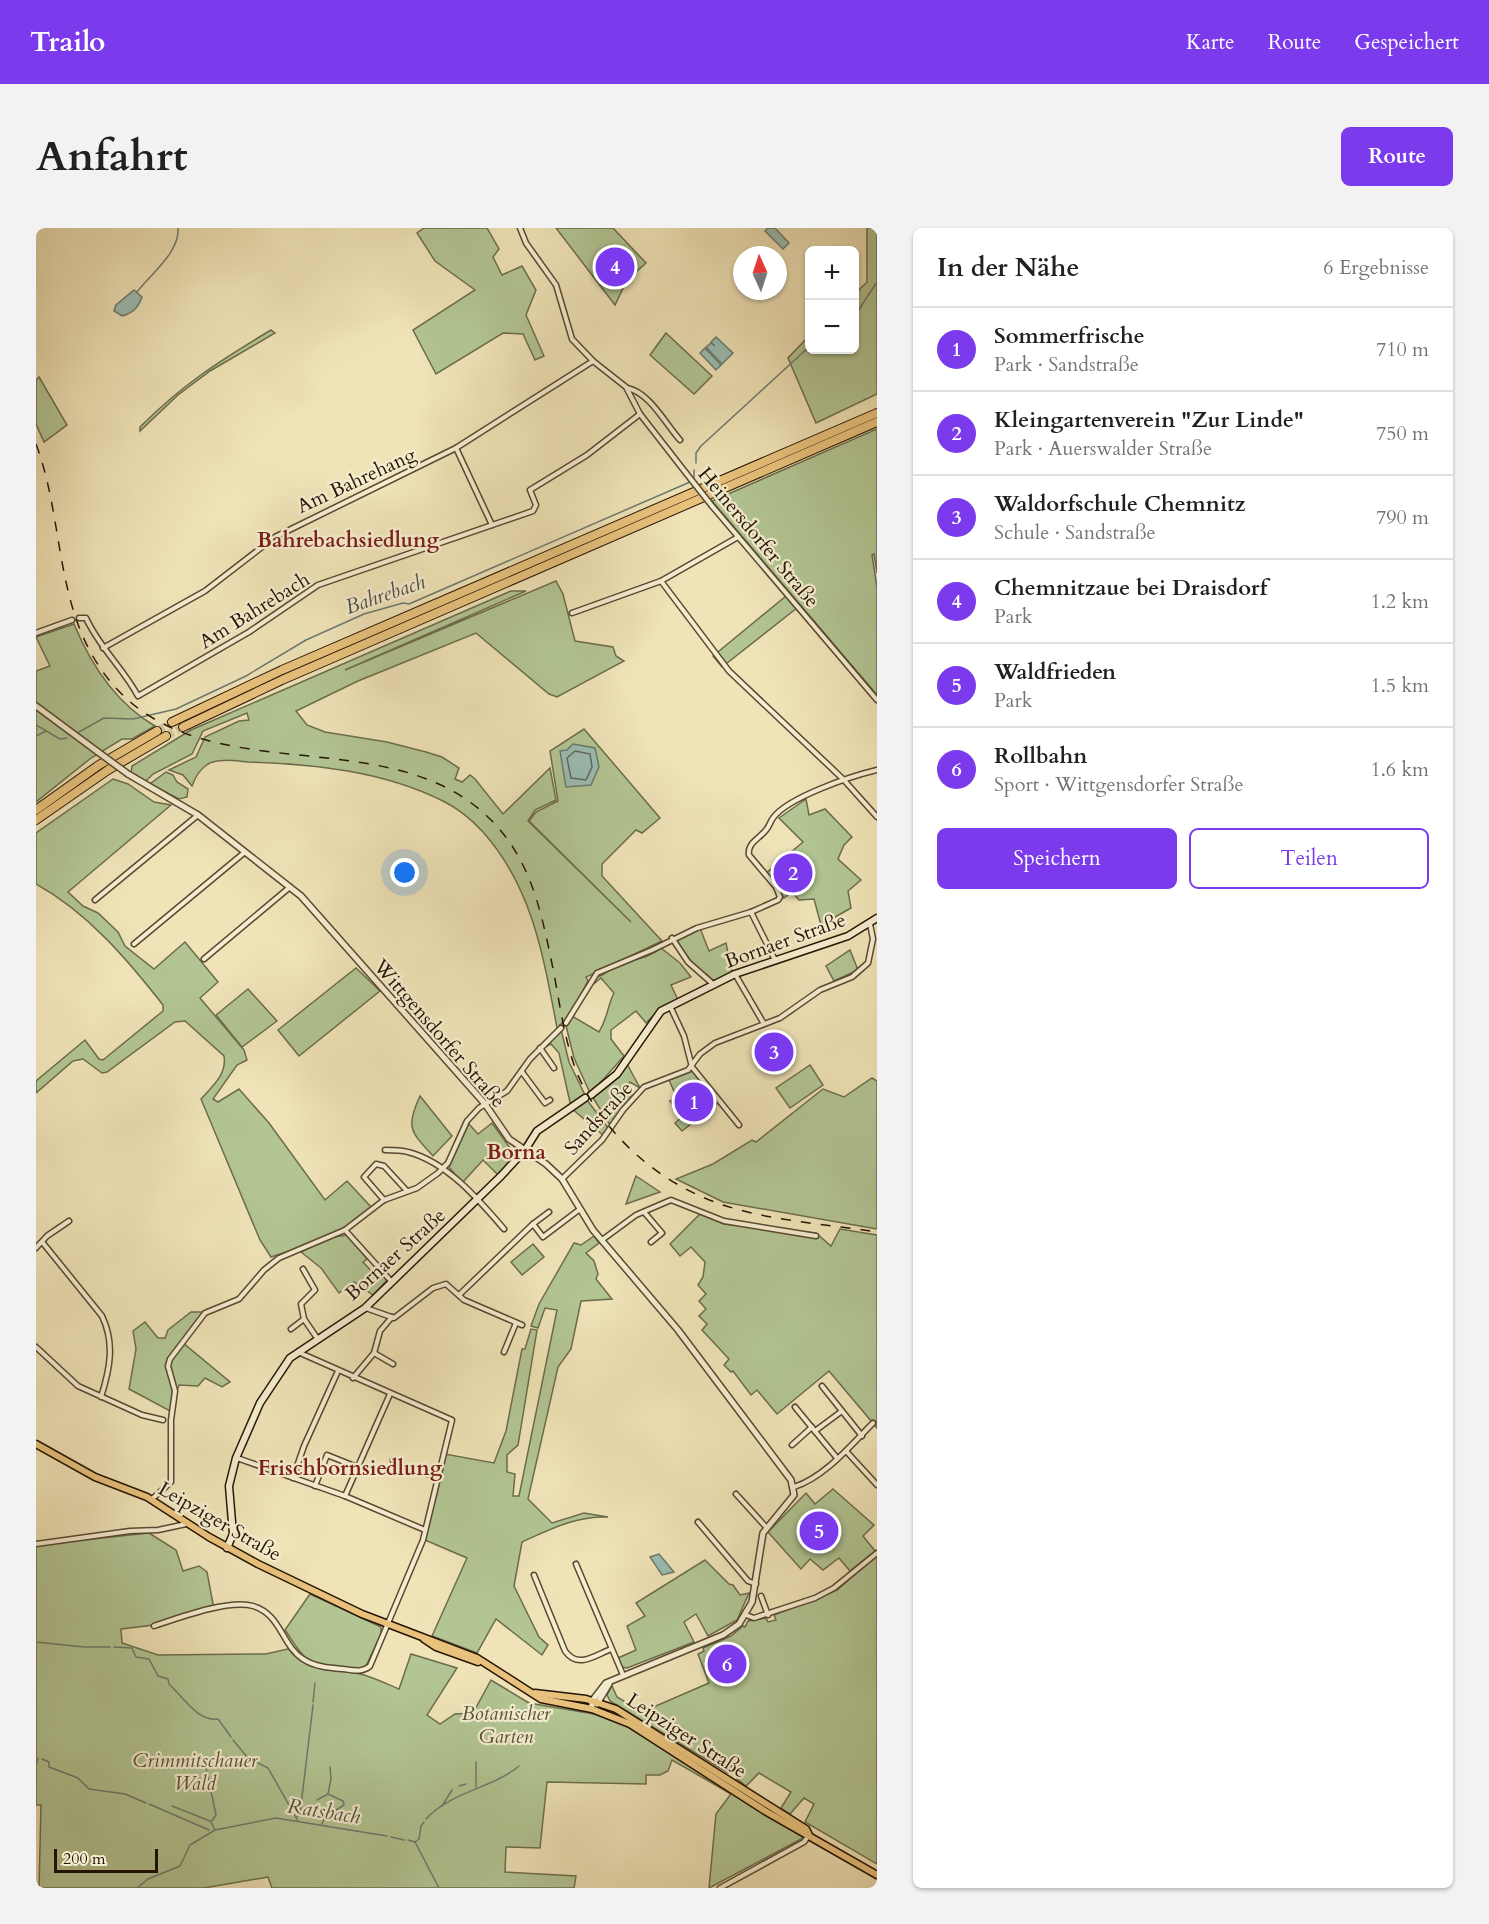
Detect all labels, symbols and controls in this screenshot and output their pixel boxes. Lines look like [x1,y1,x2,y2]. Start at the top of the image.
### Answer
text: Trailo [30,23,105,61]
text: Karte [1186,28,1235,57]
text: Route [1268,28,1321,57]
text: Gespeichert [1354,28,1459,57]
button: Route [1341,127,1453,186]
text: Anfahrt [36,128,188,185]
pin: 4 [596,244,634,290]
north arrow [733,246,787,300]
map controls [805,246,859,354]
button: + [805,246,859,300]
text: In der Nähe [937,250,1079,285]
text: 6 Ergebnisse [1323,254,1429,281]
button: − [805,300,859,354]
text: Sommerfrische [994,321,1145,351]
text: 1 [951,336,962,363]
text: 710 m [1376,336,1429,363]
text: Park · Sandstraße [994,351,1139,378]
text: Kleingartenverein "Zur Linde" [994,405,1304,435]
text: 2 [951,420,962,447]
text: 750 m [1376,420,1429,447]
text: Park · Auerswalder Straße [994,435,1212,462]
street label: Am Bahrehang [292,441,421,520]
street label: Heinersdorfer Straße [692,461,825,613]
text: Waldorfschule Chemnitz [994,489,1245,519]
text: 3 [951,504,962,531]
text: 790 m [1376,504,1429,531]
text: Schule · Sandstraße [994,519,1156,546]
district label: Bahrebachsiedlung [257,526,440,555]
street label: Am Bahrebach [194,566,315,655]
water label: Bahrebach [341,567,429,622]
text: Chemnitzaue bei Draisdorf [994,573,1267,603]
text: 4 [951,588,962,615]
text: 1.2 km [1370,588,1429,615]
text: Park [994,603,1032,630]
text: Waldfrieden [994,657,1116,687]
text: 5 [951,672,962,699]
text: 1.5 km [1370,672,1429,699]
text: Park [994,687,1032,714]
text: Rollbahn [994,741,1087,771]
text: 6 [951,756,962,783]
text: 1.6 km [1370,756,1429,783]
text: Sport · Wittgensdorfer Straße [994,771,1243,798]
button: Speichern [937,828,1177,889]
button: Teilen [1189,828,1429,889]
pin: 2 [774,850,813,896]
your location [390,858,419,887]
street label: Bornaer Straße [721,906,849,975]
street label: Wittgensdorfer Straße [367,953,512,1113]
pin: 3 [754,1030,794,1074]
street label: Sandstraße [558,1076,639,1161]
pin: 1 [674,1080,714,1124]
district label: Borna [486,1138,546,1167]
street label: Bornaer Straße [339,1202,451,1307]
district label: Frischbornsiedlung [258,1454,443,1483]
street label: Leipziger Straße [153,1475,286,1568]
pin: 5 [800,1508,838,1554]
pin: 6 [708,1642,746,1686]
street label: Leipziger Straße [621,1686,752,1784]
park label: Botanischer Garten [461,1700,552,1750]
park label: Crimmitschauer Wald [133,1747,259,1797]
water label: Ratsbach [285,1791,363,1832]
scale bar [54,1846,158,1874]
text: 200 m [63,1848,105,1870]

